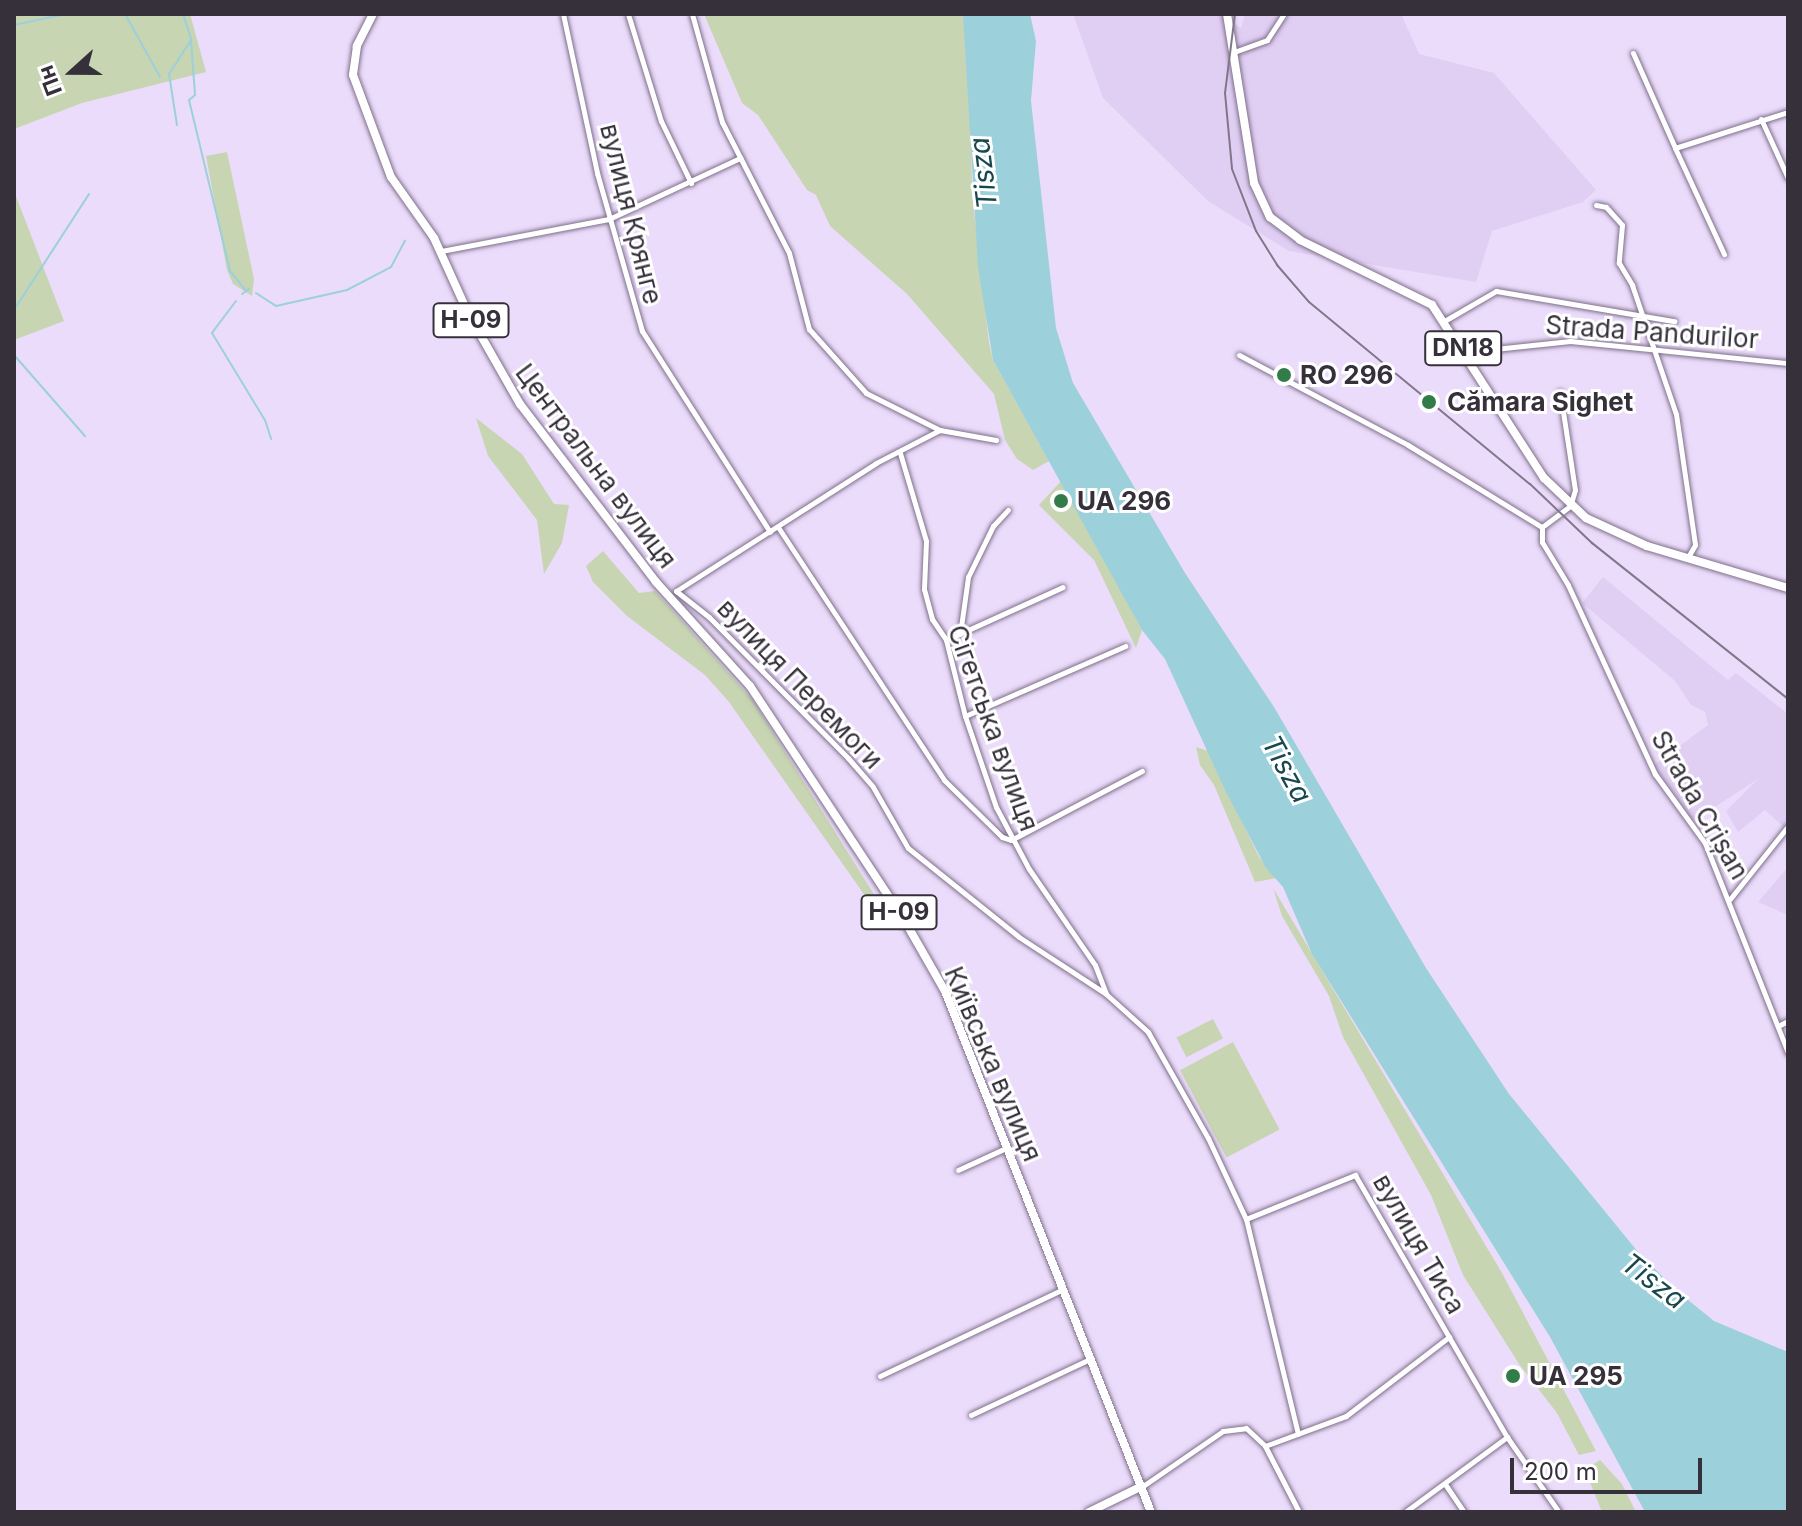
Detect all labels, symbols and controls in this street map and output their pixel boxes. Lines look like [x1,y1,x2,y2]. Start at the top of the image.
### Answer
north arrow [32,32,112,112]
text: Пн [32,62,67,99]
street label: вулиця Крянге [593,121,669,307]
water label: Tisza [962,135,1004,211]
road number: Н-09 [431,300,511,340]
street label: Strada Pandurilor [1544,309,1760,355]
road number: DN18 [1423,328,1503,368]
street label: Центральна вулиця [509,358,683,574]
place label: RO 296 [1300,359,1393,391]
marker: RO 296 [1275,366,1293,384]
place label: Cămara Sighet [1447,386,1633,418]
marker: Cămara Sighet [1418,391,1440,413]
place label: UA 296 [1077,485,1171,517]
marker: UA 296 [1052,492,1070,510]
street label: вулиця Перемоги [711,593,889,775]
street label: Сігетська вулиця [941,621,1045,835]
street label: Strada Crișan [1645,725,1755,885]
water label: Tisza [1255,729,1319,809]
road number: Н-09 [859,892,939,932]
street label: Київська вулиця [938,962,1048,1166]
street label: вулиця Тиса [1366,1169,1472,1319]
water label: Tisza [1615,1246,1693,1316]
place label: UA 295 [1529,1360,1623,1392]
marker: UA 295 [1504,1367,1522,1385]
scale bar [1514,1442,1706,1492]
text: 200 m [1524,1457,1597,1486]

